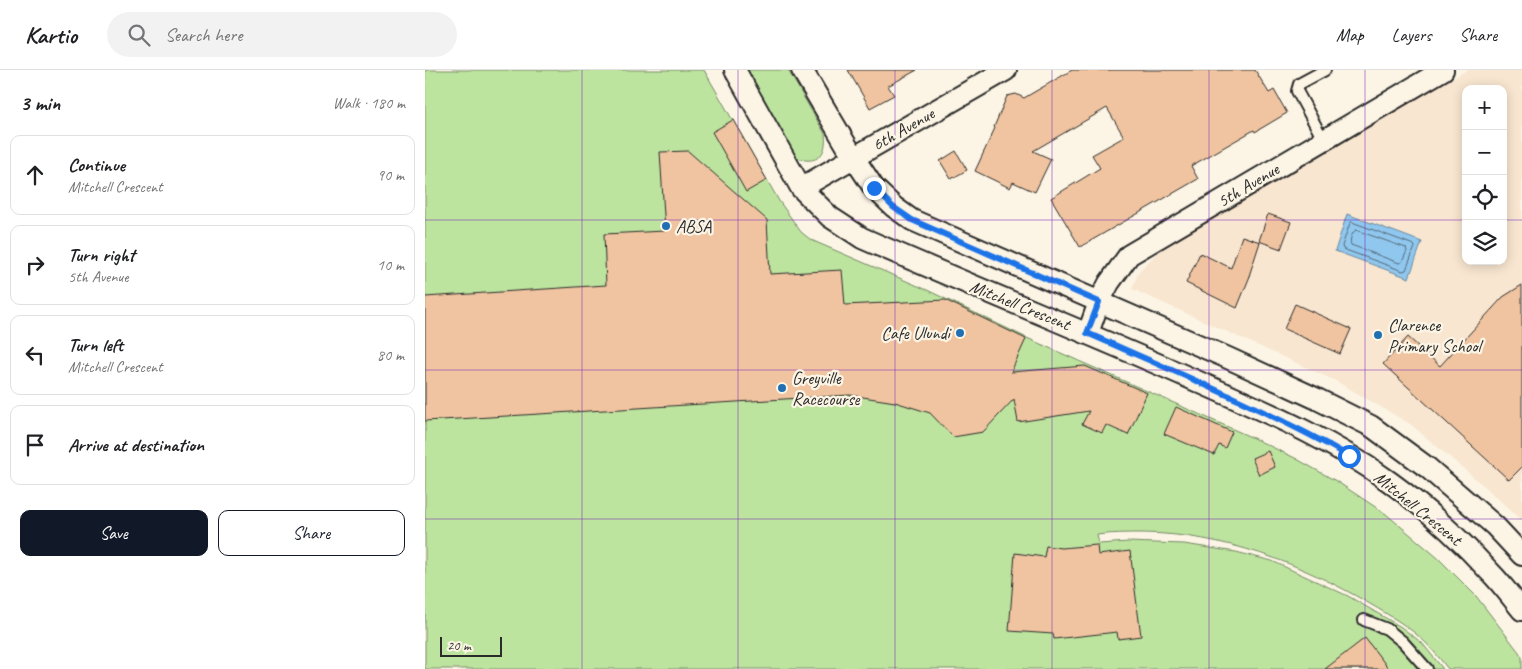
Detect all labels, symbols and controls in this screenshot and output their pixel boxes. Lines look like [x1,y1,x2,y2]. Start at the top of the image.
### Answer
search box [107,12,457,57]
text: Kartio [25,20,77,50]
icon: search [125,21,153,49]
text: Search here [165,23,242,47]
text: Map [1336,24,1364,46]
text: Layers [1392,24,1431,46]
text: Share [1459,24,1497,46]
map controls [1462,85,1507,265]
button: + [1462,85,1507,130]
text: 3 min [20,90,60,116]
text: Walk · 180 m [333,93,405,113]
street label: 6th Avenue [868,102,939,156]
button: − [1462,130,1507,175]
text: Continue [68,153,125,177]
street label: 5th Avenue [1213,157,1284,212]
icon: ahead [21,161,49,189]
text: 90 m [377,165,404,185]
button: locate [1462,175,1507,220]
text: Mitchell Crescent [68,177,163,197]
route end [863,177,886,200]
place label: ABSA [676,215,712,237]
marker: ABSA [660,220,672,232]
button: layers [1462,220,1507,265]
text: Turn right [68,243,135,267]
icon: right [21,251,49,279]
text: 10 m [377,255,404,275]
text: 5th Avenue [68,267,128,287]
street label: Mitchell Crescent [967,275,1075,336]
place label: Clarence Primary School [1388,314,1483,357]
place label: Cafe Ulundi [881,322,953,344]
marker: Cafe Ulundi [954,327,966,339]
marker: Clarence Primary School [1372,329,1384,341]
text: Turn left [68,333,123,357]
icon: left [21,341,49,369]
text: 80 m [377,345,404,365]
text: Mitchell Crescent [68,357,163,377]
place label: Greyville Racecourse [792,367,861,410]
marker: Greyville Racecourse [776,382,788,394]
icon: arrive [21,431,49,459]
text: Arrive at destination [68,433,204,457]
route start [1338,445,1361,468]
street label: Mitchell Crescent [1370,466,1468,551]
button: Save [20,510,208,556]
button: Share [218,510,405,556]
scale bar [440,634,503,657]
text: 20 m [447,637,471,654]

